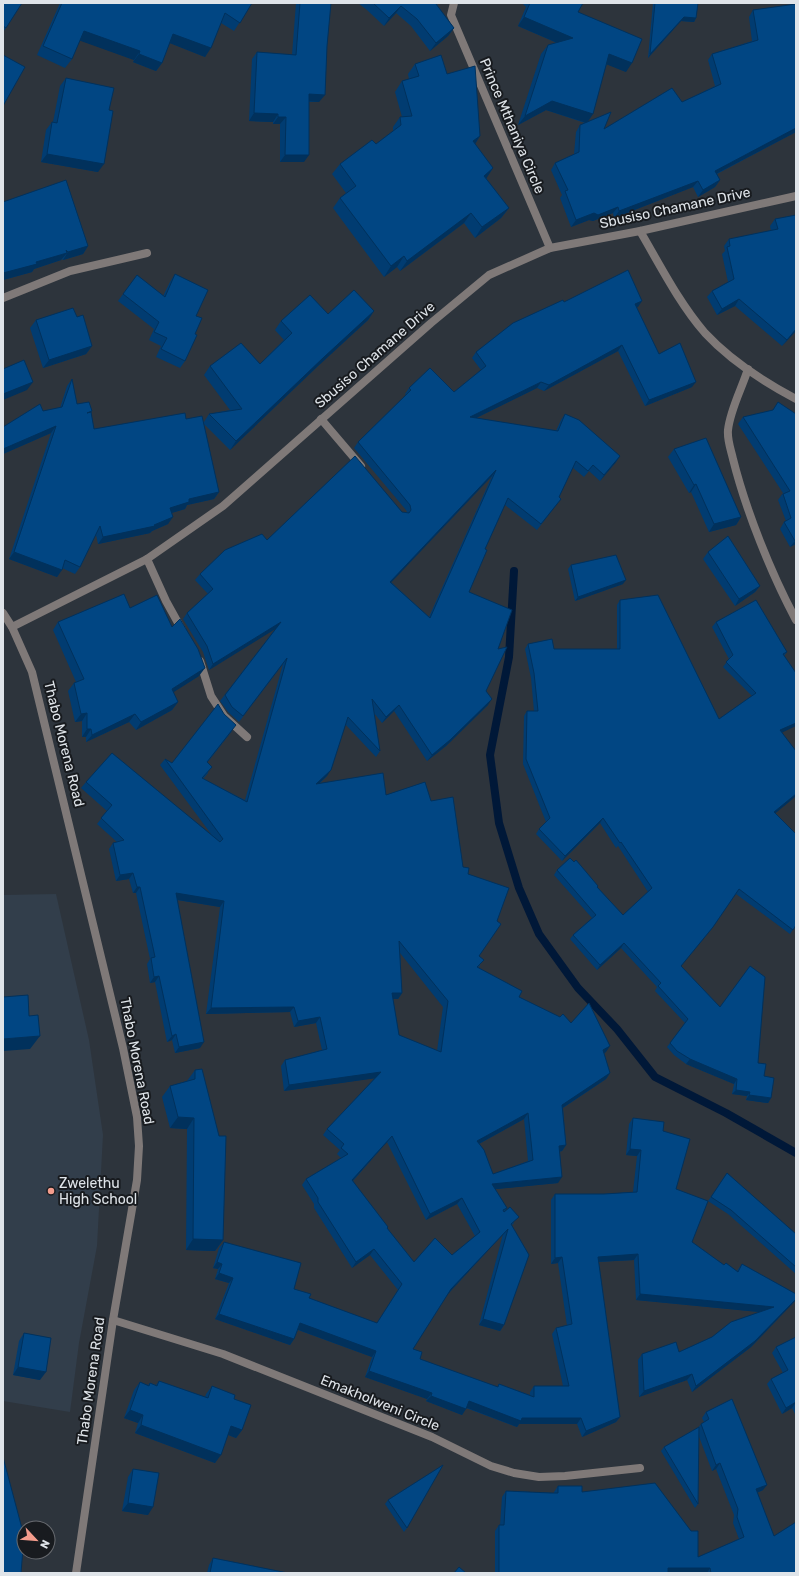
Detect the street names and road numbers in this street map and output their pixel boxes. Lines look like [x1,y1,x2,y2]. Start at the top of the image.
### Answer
street label: Prince Mthaniya Circle [476,56,548,196]
street label: Sbusiso Chamane Drive [598,184,752,232]
street label: Sbusiso Chamane Drive [311,298,439,412]
street label: Thabo Morena Road [40,679,88,809]
street label: Thabo Morena Road [116,996,158,1126]
street label: Thabo Morena Road [74,1316,108,1446]
street label: Emakholweni Circle [318,1371,442,1435]

